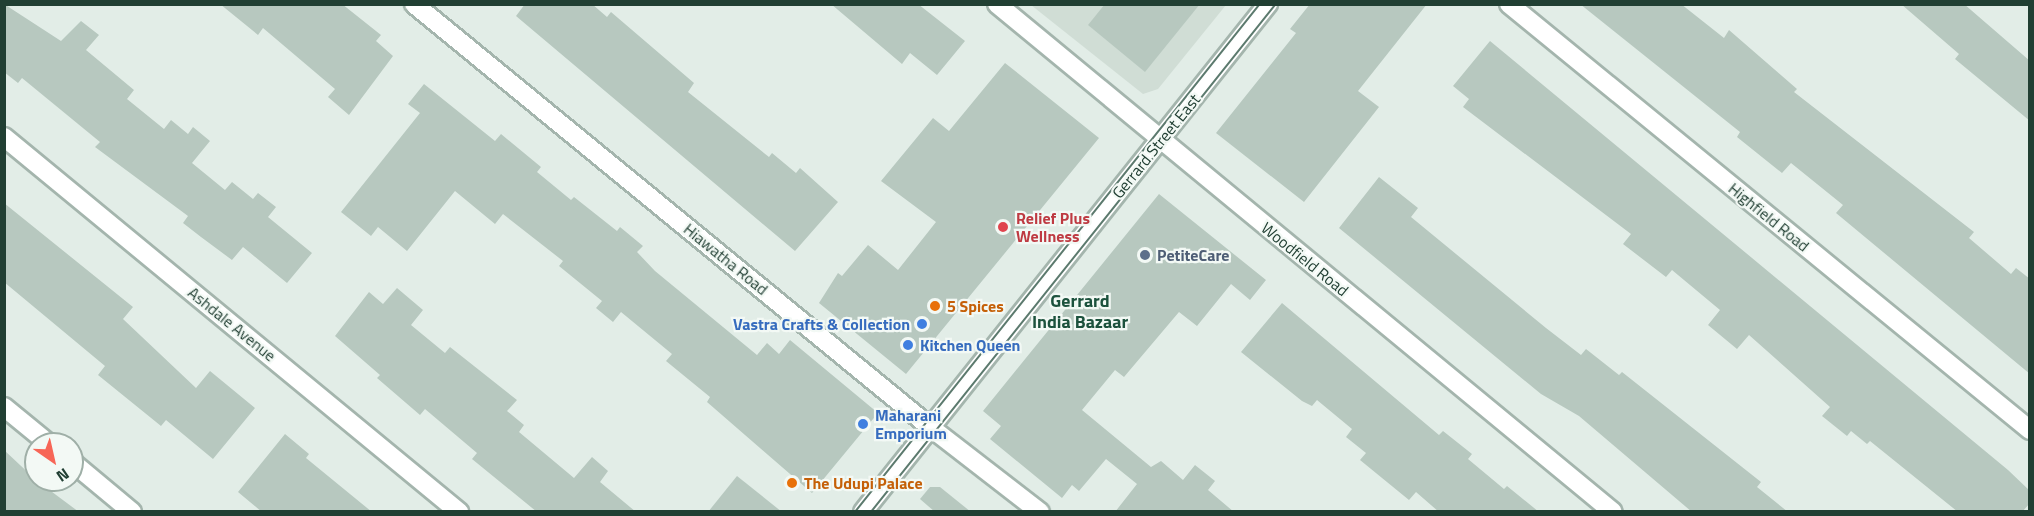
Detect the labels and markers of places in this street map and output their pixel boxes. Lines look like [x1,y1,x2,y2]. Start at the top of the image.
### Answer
place label: Relief Plus Wellness [1016,208,1090,246]
marker: Relief Plus Wellness [994,218,1012,236]
place label: PetiteCare [1157,245,1229,265]
marker: PetiteCare [1138,248,1152,262]
place label: 5 Spices [947,296,1004,316]
marker: 5 Spices [928,299,942,313]
place label: Vastra Crafts & Collection [733,314,910,334]
marker: Vastra Crafts & Collection [915,317,929,331]
place label: Kitchen Queen [920,335,1020,355]
marker: Kitchen Queen [901,338,915,352]
place label: Maharani Emporium [875,405,947,443]
marker: Maharani Emporium [856,417,870,431]
place label: The Udupi Palace [804,473,923,493]
marker: The Udupi Palace [785,476,799,490]

